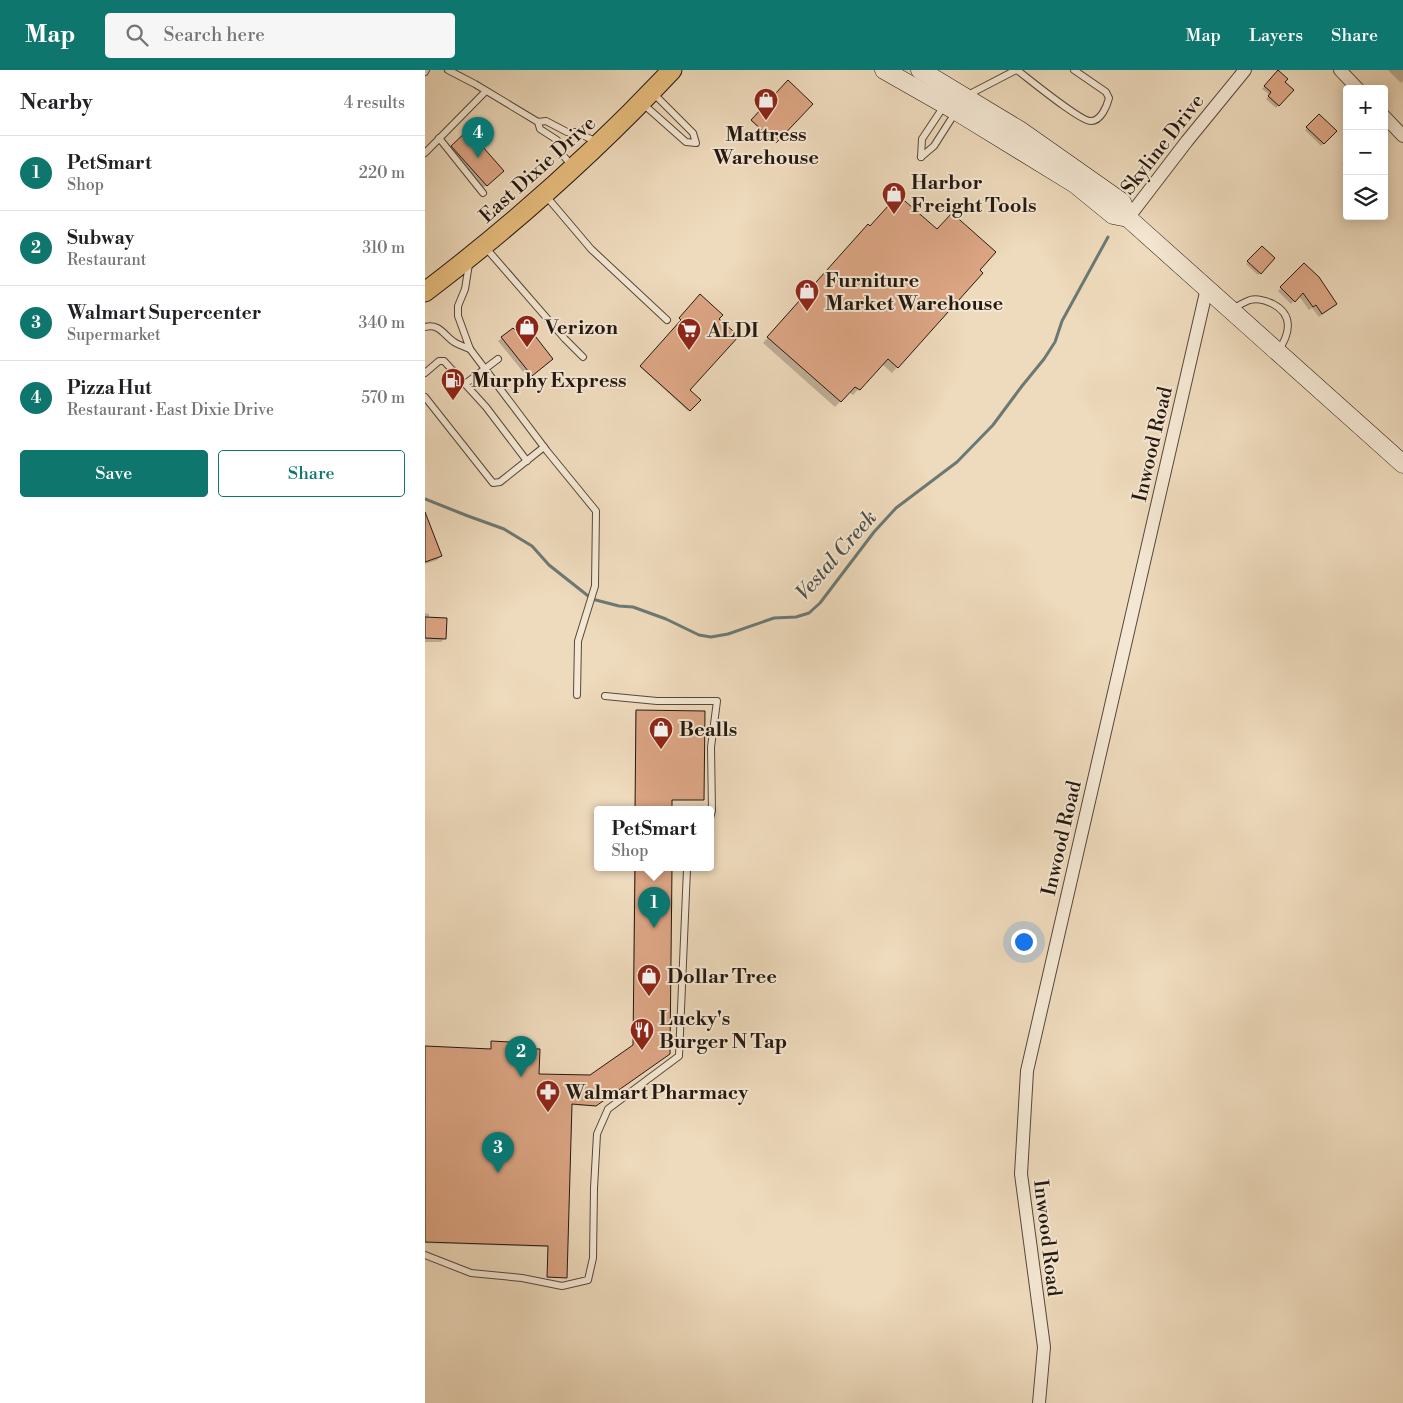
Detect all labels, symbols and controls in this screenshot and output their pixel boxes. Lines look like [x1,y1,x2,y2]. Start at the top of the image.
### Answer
search box [105,13,455,58]
text: Map [25,20,75,50]
icon: search [123,21,151,49]
text: Search here [163,23,265,47]
text: Map [1186,24,1221,47]
text: Layers [1249,24,1303,47]
text: Share [1331,24,1378,47]
map controls [1343,85,1388,220]
button: + [1343,85,1388,130]
shop icon: Mattress Warehouse [753,87,779,121]
text: Nearby [20,90,93,116]
street label: Skyline Drive [1116,90,1210,200]
text: 4 results [344,93,405,113]
street label: East Dixie Drive [475,111,601,229]
pin: 4 [462,117,494,158]
place label: Mattress Warehouse [712,123,819,171]
button: − [1343,130,1388,175]
text: PetSmart [67,151,152,175]
text: 1 [32,163,40,183]
text: 220 m [359,163,405,183]
place label: Harbor Freight Tools [911,171,1037,219]
text: Shop [67,175,104,195]
button: layers [1343,175,1388,220]
shop icon: Harbor Freight Tools [881,181,907,215]
text: Subway [67,226,134,250]
text: 2 [31,238,41,258]
text: 310 m [362,238,405,258]
text: Restaurant [67,250,146,270]
place label: Furniture Market Warehouse [825,269,1003,317]
shop icon: Furniture Market Warehouse [794,278,820,312]
text: Walmart Supercenter [67,301,261,325]
text: 3 [31,313,41,333]
text: 340 m [358,313,405,333]
shop icon: Verizon [514,314,540,348]
place label: Verizon [544,316,619,341]
supermarket icon: ALDI [676,317,702,351]
place label: ALDI [706,319,759,344]
text: Supermarket [67,325,161,345]
fuel station icon: Murphy Express [440,367,466,401]
place label: Murphy Express [471,369,627,394]
text: Pizza Hut [67,376,152,400]
street label: Inwood Road [1128,384,1179,504]
text: 4 [31,388,41,408]
text: 570 m [361,388,405,408]
text: Restaurant · East Dixie Drive [67,400,274,420]
button: Save [20,450,208,497]
button: Share [218,450,405,497]
water label: Vestal Creek [791,505,883,606]
shop icon: Bealls [648,716,674,750]
place label: Bealls [679,718,737,743]
street label: Inwood Road [1037,778,1088,898]
popup [594,806,714,871]
text: PetSmart [612,817,696,841]
text: Shop [612,841,649,861]
pin: 1 [638,887,670,928]
your location [1011,929,1037,955]
shop icon: Dollar Tree [636,963,662,997]
place label: Dollar Tree [667,965,777,990]
place label: Lucky's Burger N Tap [659,1007,787,1055]
restaurant icon: Lucky's Burger N Tap [629,1017,655,1051]
pin: 2 [505,1036,537,1077]
pharmacy icon: Walmart Pharmacy [535,1079,561,1113]
place label: Walmart Pharmacy [564,1081,749,1106]
pin: 3 [482,1132,514,1173]
street label: Inwood Road [1027,1178,1066,1299]

